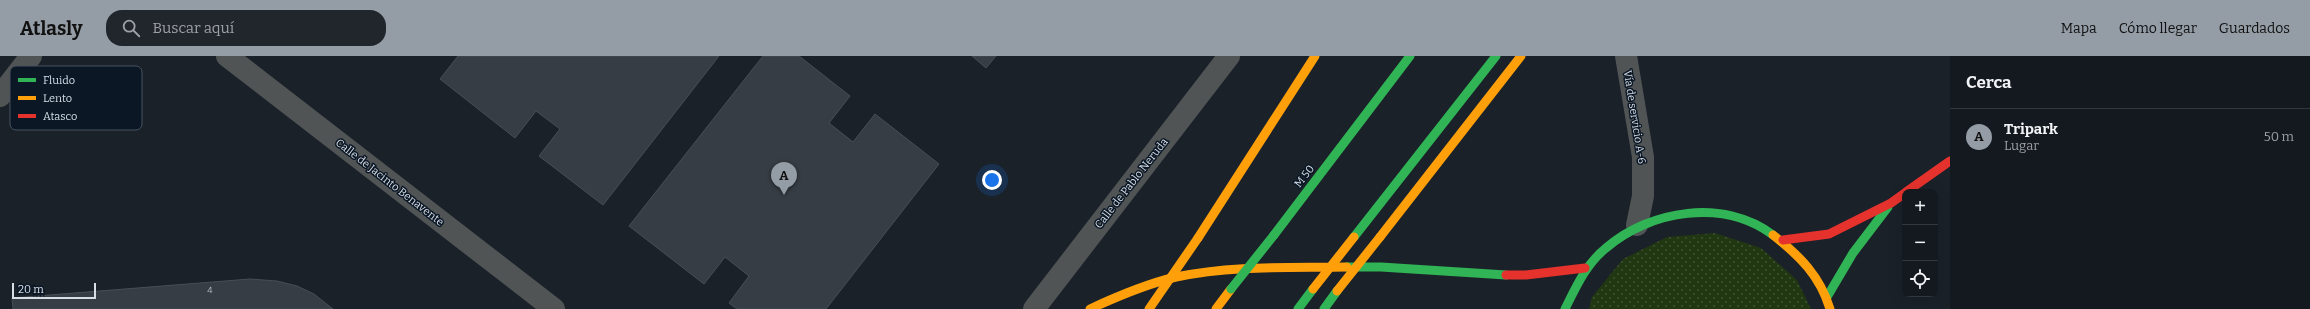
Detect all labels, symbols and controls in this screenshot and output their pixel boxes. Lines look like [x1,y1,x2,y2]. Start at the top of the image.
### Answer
search box [106,10,386,46]
text: Atlasly [20,17,82,40]
icon: search [120,17,142,39]
text: Buscar aquí [152,19,234,37]
text: Mapa [2061,20,2097,37]
text: Cómo llegar [2119,20,2197,37]
text: Guardados [2219,20,2290,37]
legend [10,66,142,130]
street label: Vía de servicio A-6 [1621,69,1648,165]
text: Cerca [1966,72,2011,93]
text: Fluido [43,74,75,87]
text: Lento [43,92,72,105]
text: Atasco [43,110,77,123]
text: Tripark [2004,120,2058,138]
text: A [1974,129,1984,144]
text: 50 m [2264,129,2294,144]
street label: Calle de Jacinto Benavente [333,136,446,229]
street label: Calle de Pablo Neruda [1092,136,1171,231]
text: Lugar [2004,138,2039,153]
pin: A [771,162,797,195]
street label: M 50 [1292,162,1317,190]
your location [982,170,1002,190]
map controls [1902,189,1938,297]
button: + [1902,189,1938,225]
button: − [1902,225,1938,261]
button: locate [1902,261,1938,297]
scale bar [12,281,96,300]
text: 20 m [18,283,44,296]
house number: 4 [207,285,213,295]

